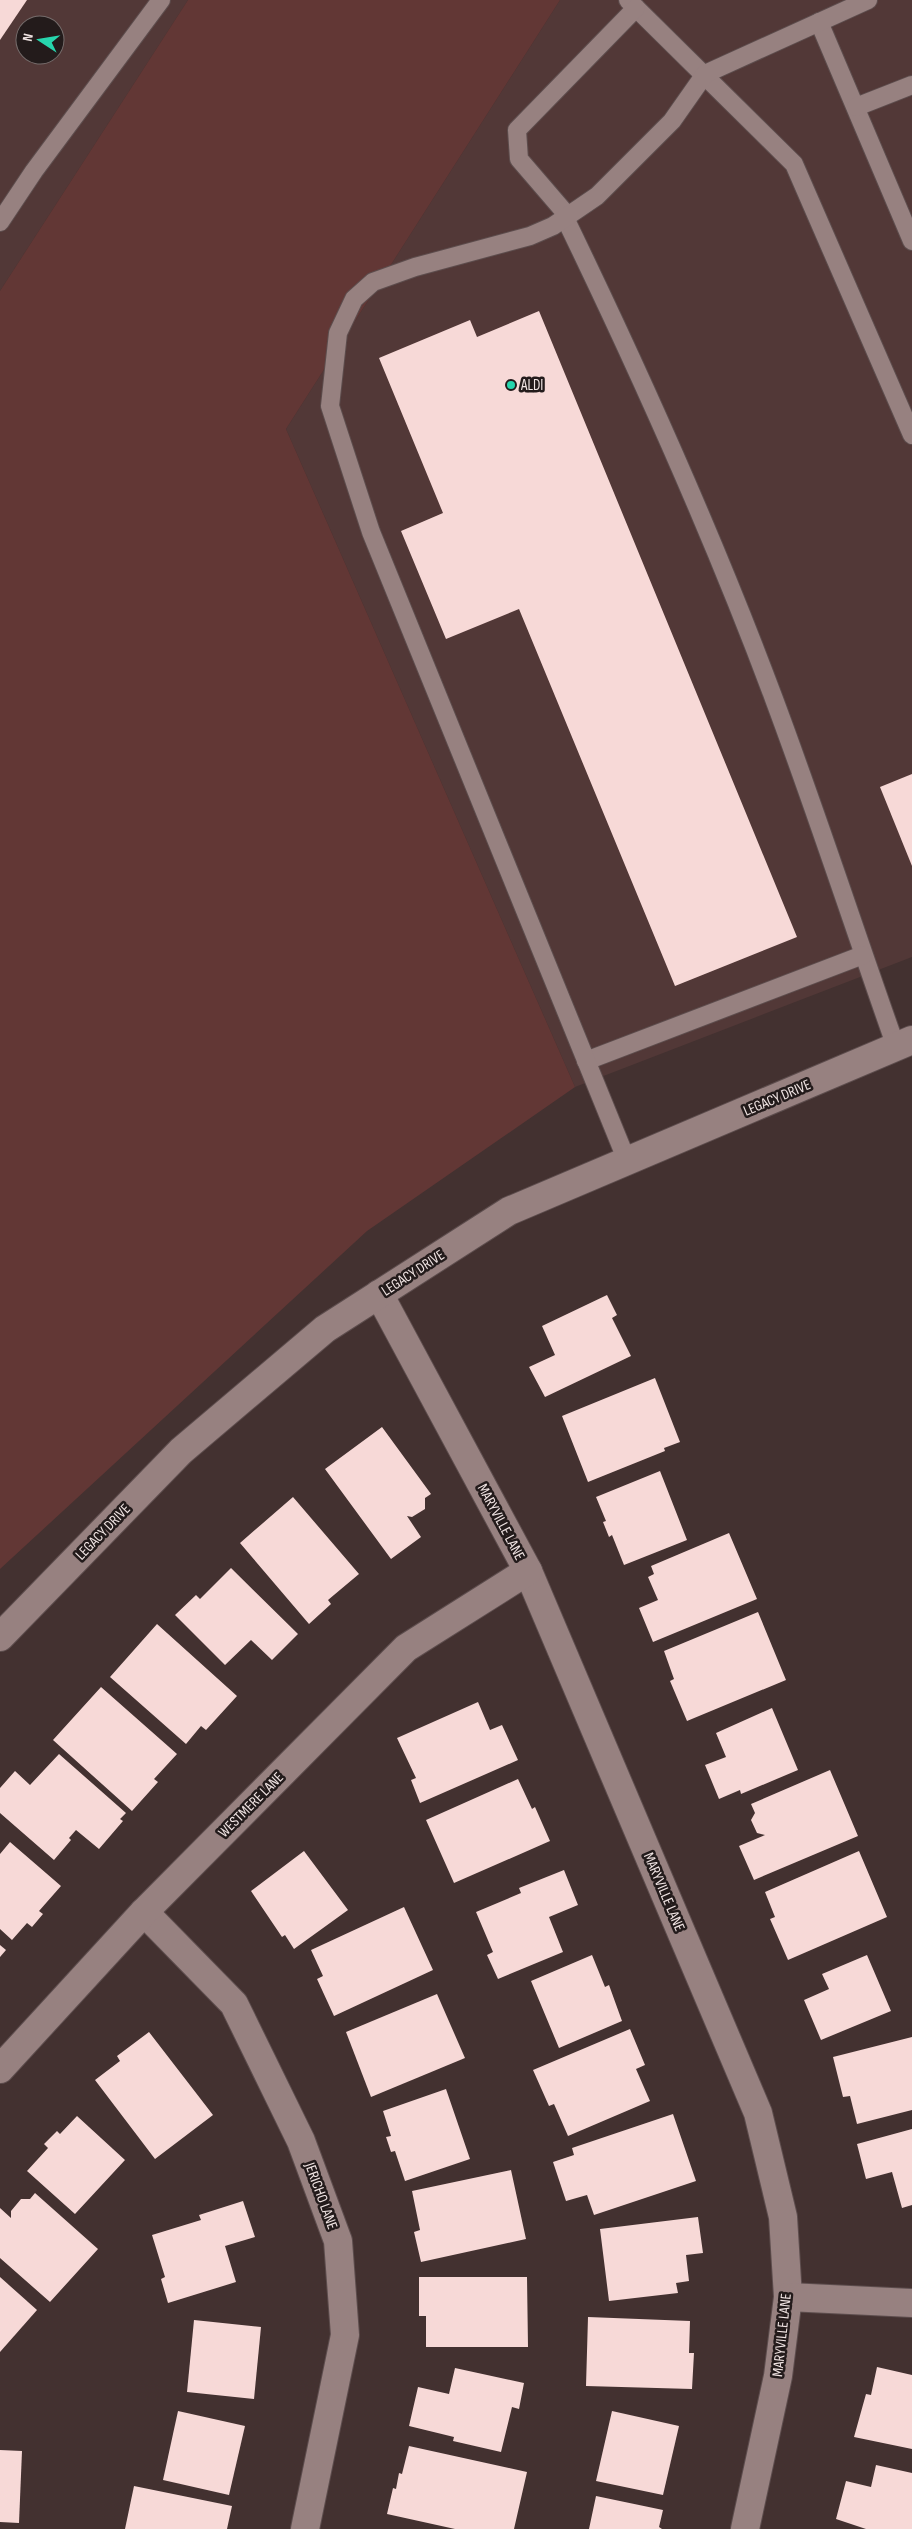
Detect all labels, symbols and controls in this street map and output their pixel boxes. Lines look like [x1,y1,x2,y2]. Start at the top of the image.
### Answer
north arrow [15,15,65,65]
text: N [19,32,37,43]
place label: ALDI [520,376,543,395]
marker: ALDI [505,379,517,391]
street label: LEGACY DRIVE [740,1075,814,1121]
street label: LEGACY DRIVE [378,1246,448,1300]
street label: MARYVILLE LANE [473,1481,529,1563]
street label: LEGACY DRIVE [71,1500,135,1564]
street label: WESTMERE LANE [214,1768,288,1842]
street label: MARYVILLE LANE [639,1850,689,1934]
street label: JERICHO LANE [300,2159,342,2232]
street label: MARYVILLE LANE [768,2292,796,2378]

